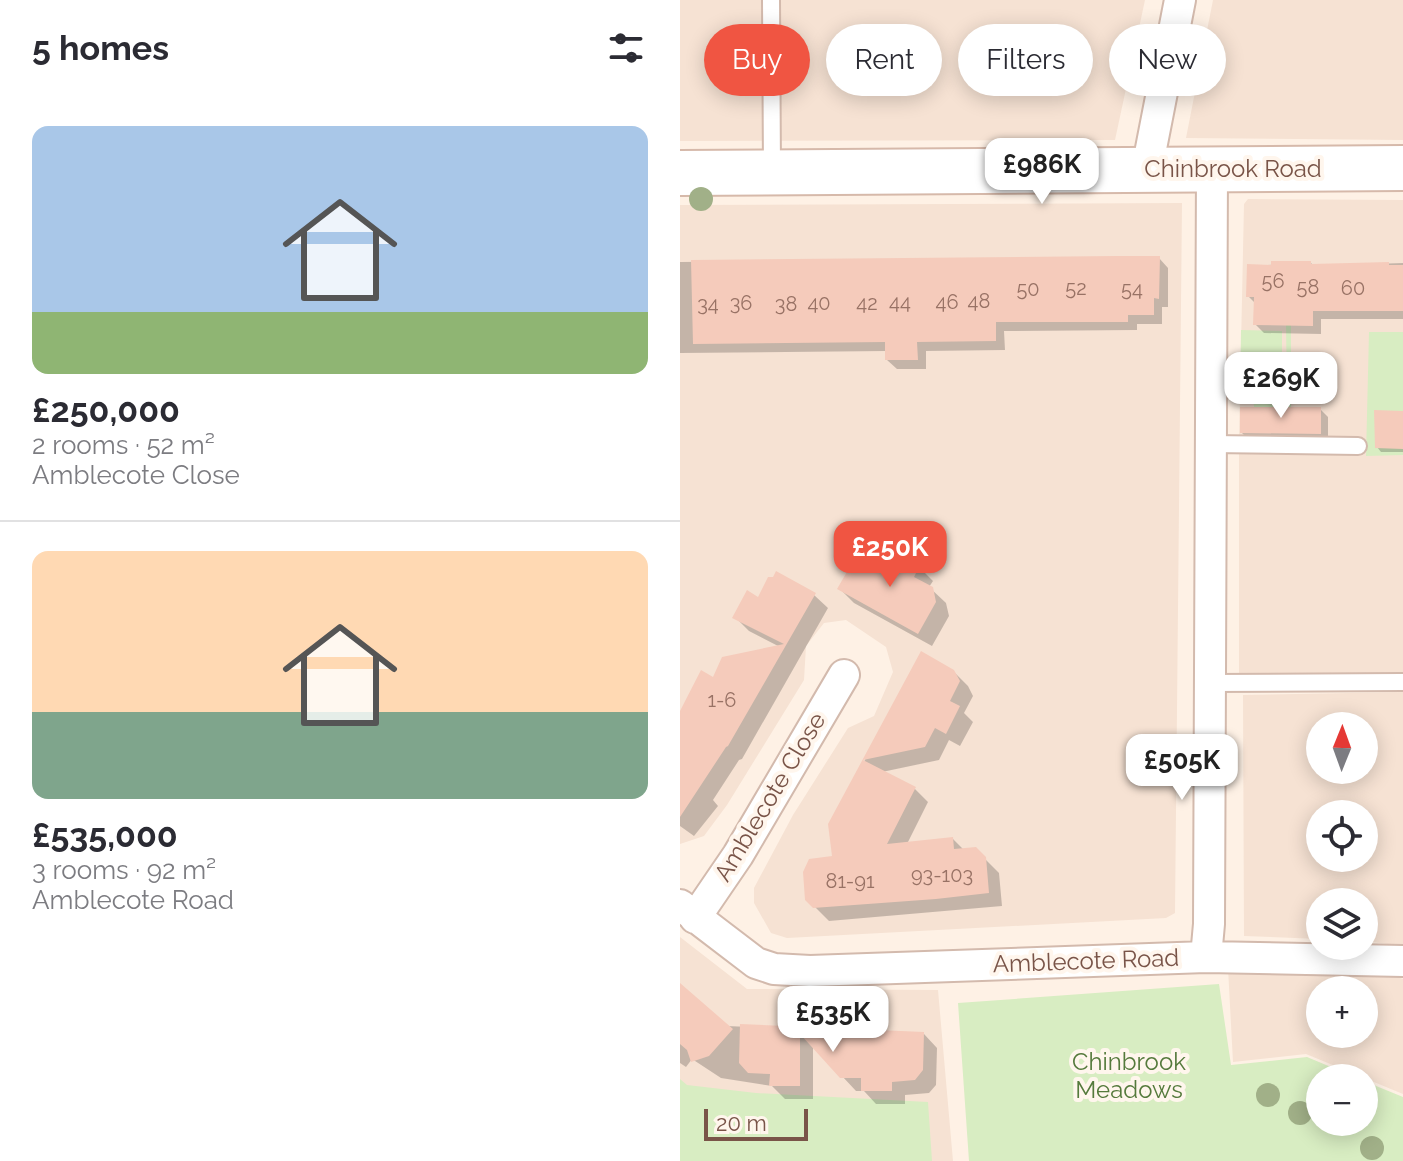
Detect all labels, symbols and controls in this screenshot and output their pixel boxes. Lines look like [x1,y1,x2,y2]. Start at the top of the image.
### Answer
chip: Buy [704,24,810,96]
chip: Rent [826,24,942,96]
chip: Filters [958,24,1093,96]
chip: New [1109,24,1226,96]
icon: filters [604,26,648,70]
text: 5 homes [32,28,169,68]
pin: £986K [986,138,1098,206]
text: £986K [1003,149,1081,179]
street label: Chinbrook Road [1144,154,1322,183]
icon: home [268,178,412,322]
house number: 56 [1262,269,1284,293]
house number: 58 [1297,275,1319,299]
house number: 52 [1065,276,1087,300]
house number: 60 [1341,276,1365,300]
house number: 50 [1016,277,1040,301]
house number: 54 [1121,277,1143,301]
house number: 48 [968,289,990,313]
house number: 44 [889,290,911,314]
house number: 46 [936,290,958,314]
house number: 36 [730,291,752,315]
house number: 40 [807,291,831,315]
house number: 42 [856,291,878,315]
house number: 34 [697,292,719,316]
house number: 38 [775,292,797,316]
pin: £269K [1225,352,1337,420]
text: £269K [1242,363,1320,393]
text: £250,000 [32,390,180,430]
text: 2 rooms · 52 m² [32,430,215,460]
text: Amblecote Close [32,460,240,490]
pin: £250K [834,521,946,589]
text: £250K [852,532,928,562]
icon: home [268,603,412,747]
house number: 1-6 [708,688,736,712]
street label: Amblecote Close [708,707,831,886]
north arrow [1306,712,1378,784]
map controls [1306,712,1378,1136]
pin: £505K [1126,734,1238,802]
text: £505K [1144,745,1220,775]
button: locate [1306,800,1378,872]
text: £535,000 [32,815,178,855]
text: 3 rooms · 92 m² [32,855,216,885]
house number: 93-103 [911,863,973,887]
house number: 81-91 [826,869,875,893]
text: Amblecote Road [32,885,234,915]
button: layers [1306,888,1378,960]
street label: Amblecote Road [992,943,1180,978]
button: + [1306,976,1378,1048]
pin: £535K [777,986,889,1054]
text: £535K [796,997,870,1027]
park label: Chinbrook Meadows [1072,1047,1186,1104]
button: − [1306,1064,1378,1136]
scale bar [704,1105,808,1141]
text: 20 m [716,1110,767,1136]

